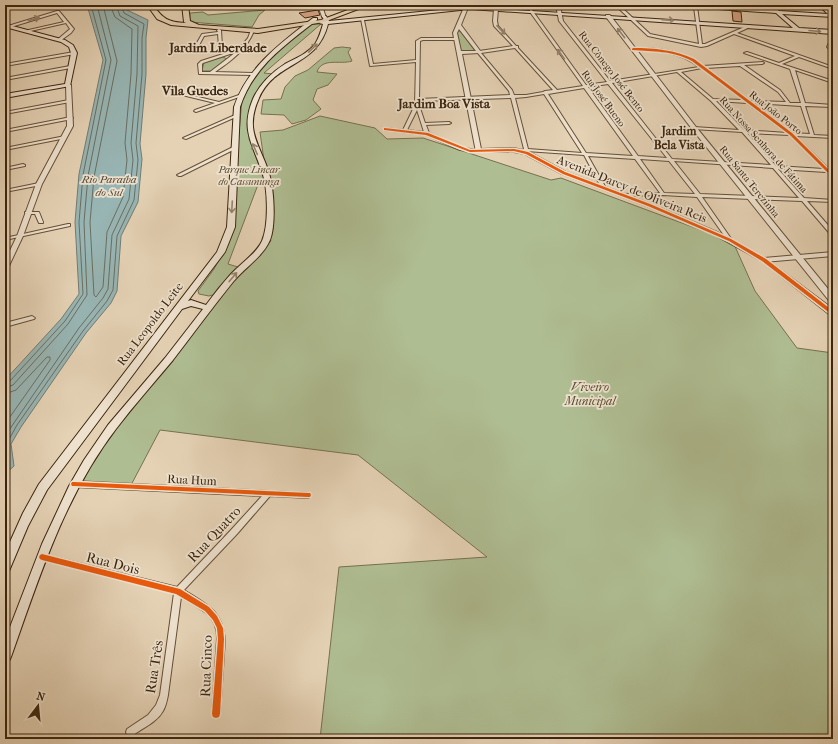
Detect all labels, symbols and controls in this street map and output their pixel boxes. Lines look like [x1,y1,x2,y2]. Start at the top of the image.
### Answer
one-way arrow [27,15,40,22]
one-way arrow [662,17,675,24]
one-way arrow [496,25,505,35]
one-way arrow [616,27,625,38]
one-way arrow [808,27,821,34]
street label: Rua Cônego José Bento [576,29,647,115]
district label: Jardim Liberdade [167,40,267,56]
one-way arrow [308,43,318,53]
one-way arrow [557,49,565,60]
street label: Rua José Bueno [579,68,628,129]
district label: Vila Guedes [161,83,228,98]
street label: Rua João Porto [747,88,804,137]
street label: Rua Nossa Senhora de Fátima [717,94,810,196]
district label: Jardim Boa Vista [396,96,491,112]
district label: Jardim Bela Vista [654,124,705,152]
one-way arrow [251,143,258,155]
street label: Rua Santa Terezinha [717,143,782,220]
street label: Avenida Darcy de Oliveira Reis [554,152,710,226]
park label: Parque Linear do Cassununga [218,164,281,188]
water label: Rio Paraíba do Sul [80,173,137,199]
one-way arrow [229,200,236,213]
one-way arrow [228,272,237,283]
street label: Rua Leopoldo Leite [114,280,186,368]
park label: Viveiro Municipal [564,380,617,408]
street label: Rua Hum [167,472,217,488]
street label: Rua Quatro [184,503,245,566]
street label: Rua Dois [84,549,141,578]
street label: Rua Cinco [197,635,216,697]
street label: Rua Três [142,639,167,695]
north arrow [18,686,58,726]
text: N [35,689,47,704]

